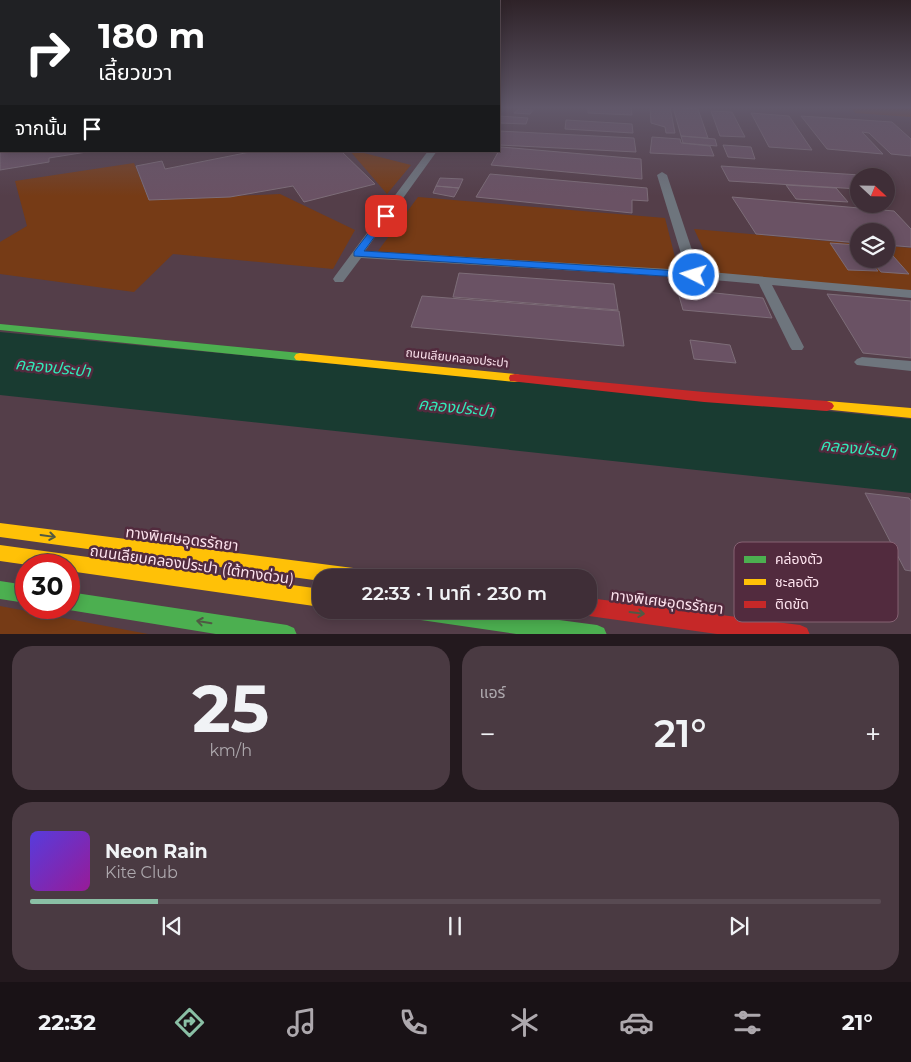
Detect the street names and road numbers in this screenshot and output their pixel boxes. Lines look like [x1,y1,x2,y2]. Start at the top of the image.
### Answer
street label: ถนนเลียบคลองประปา [405,345,509,370]
street label: ทางพิเศษอุดรรัถยา [125,522,240,555]
street label: ถนนเลียบคลองประปา (ใต้ทางด่วน) [89,541,295,588]
street label: ทางพิเศษอุดรรัถยา [610,585,725,618]

